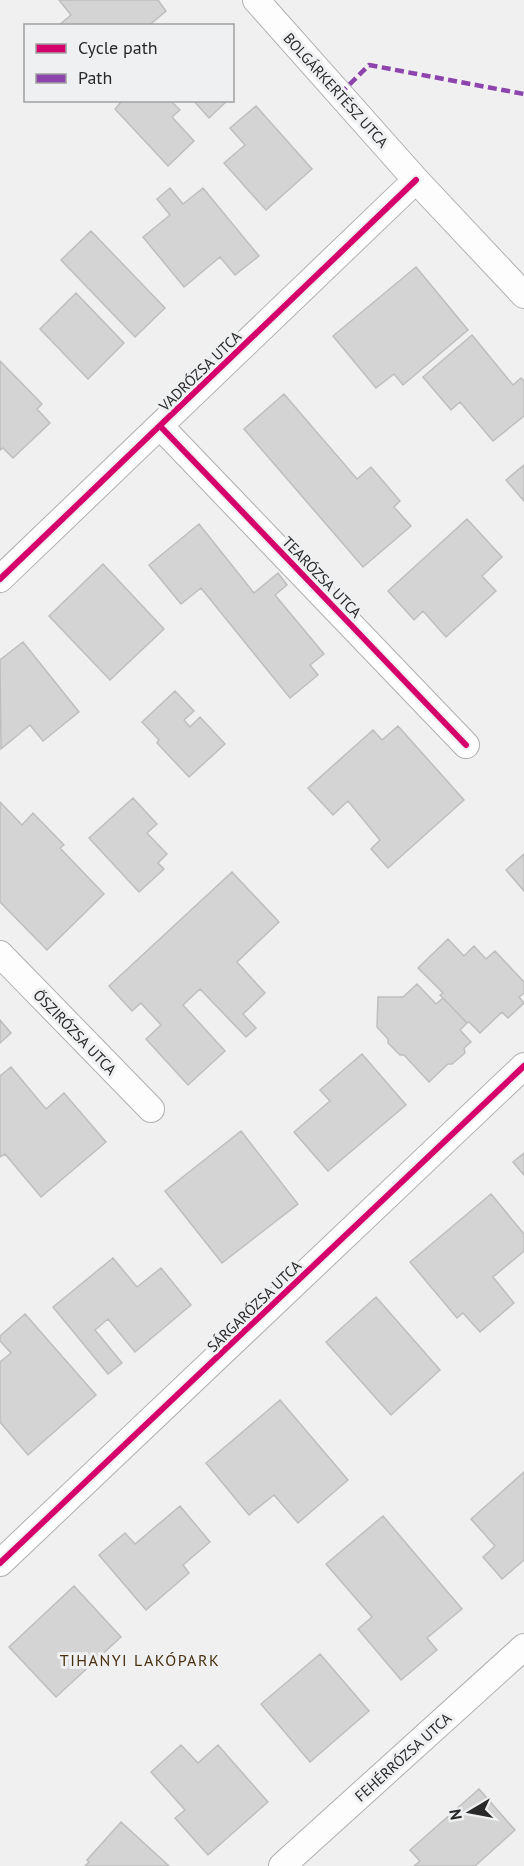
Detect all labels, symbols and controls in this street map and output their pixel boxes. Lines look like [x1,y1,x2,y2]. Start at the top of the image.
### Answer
legend [24,24,234,102]
street label: BOLGÁRKERTÉSZ UTCA [279,29,393,152]
text: Cycle path [78,36,158,59]
text: Path [78,66,112,89]
street label: VADRÓZSA UTCA [154,327,245,416]
street label: TEARÓZSA UTCA [278,532,366,622]
street label: ŐSZIRÓZSA UTCA [29,985,121,1079]
street label: SÁRGARÓZSA UTCA [203,1256,305,1356]
district label: TIHANYI LAKÓPARK [60,1650,220,1670]
street label: FEHÉRRÓZSA UTCA [351,1708,455,1805]
north arrow [440,1782,500,1842]
text: N [444,1808,466,1822]

